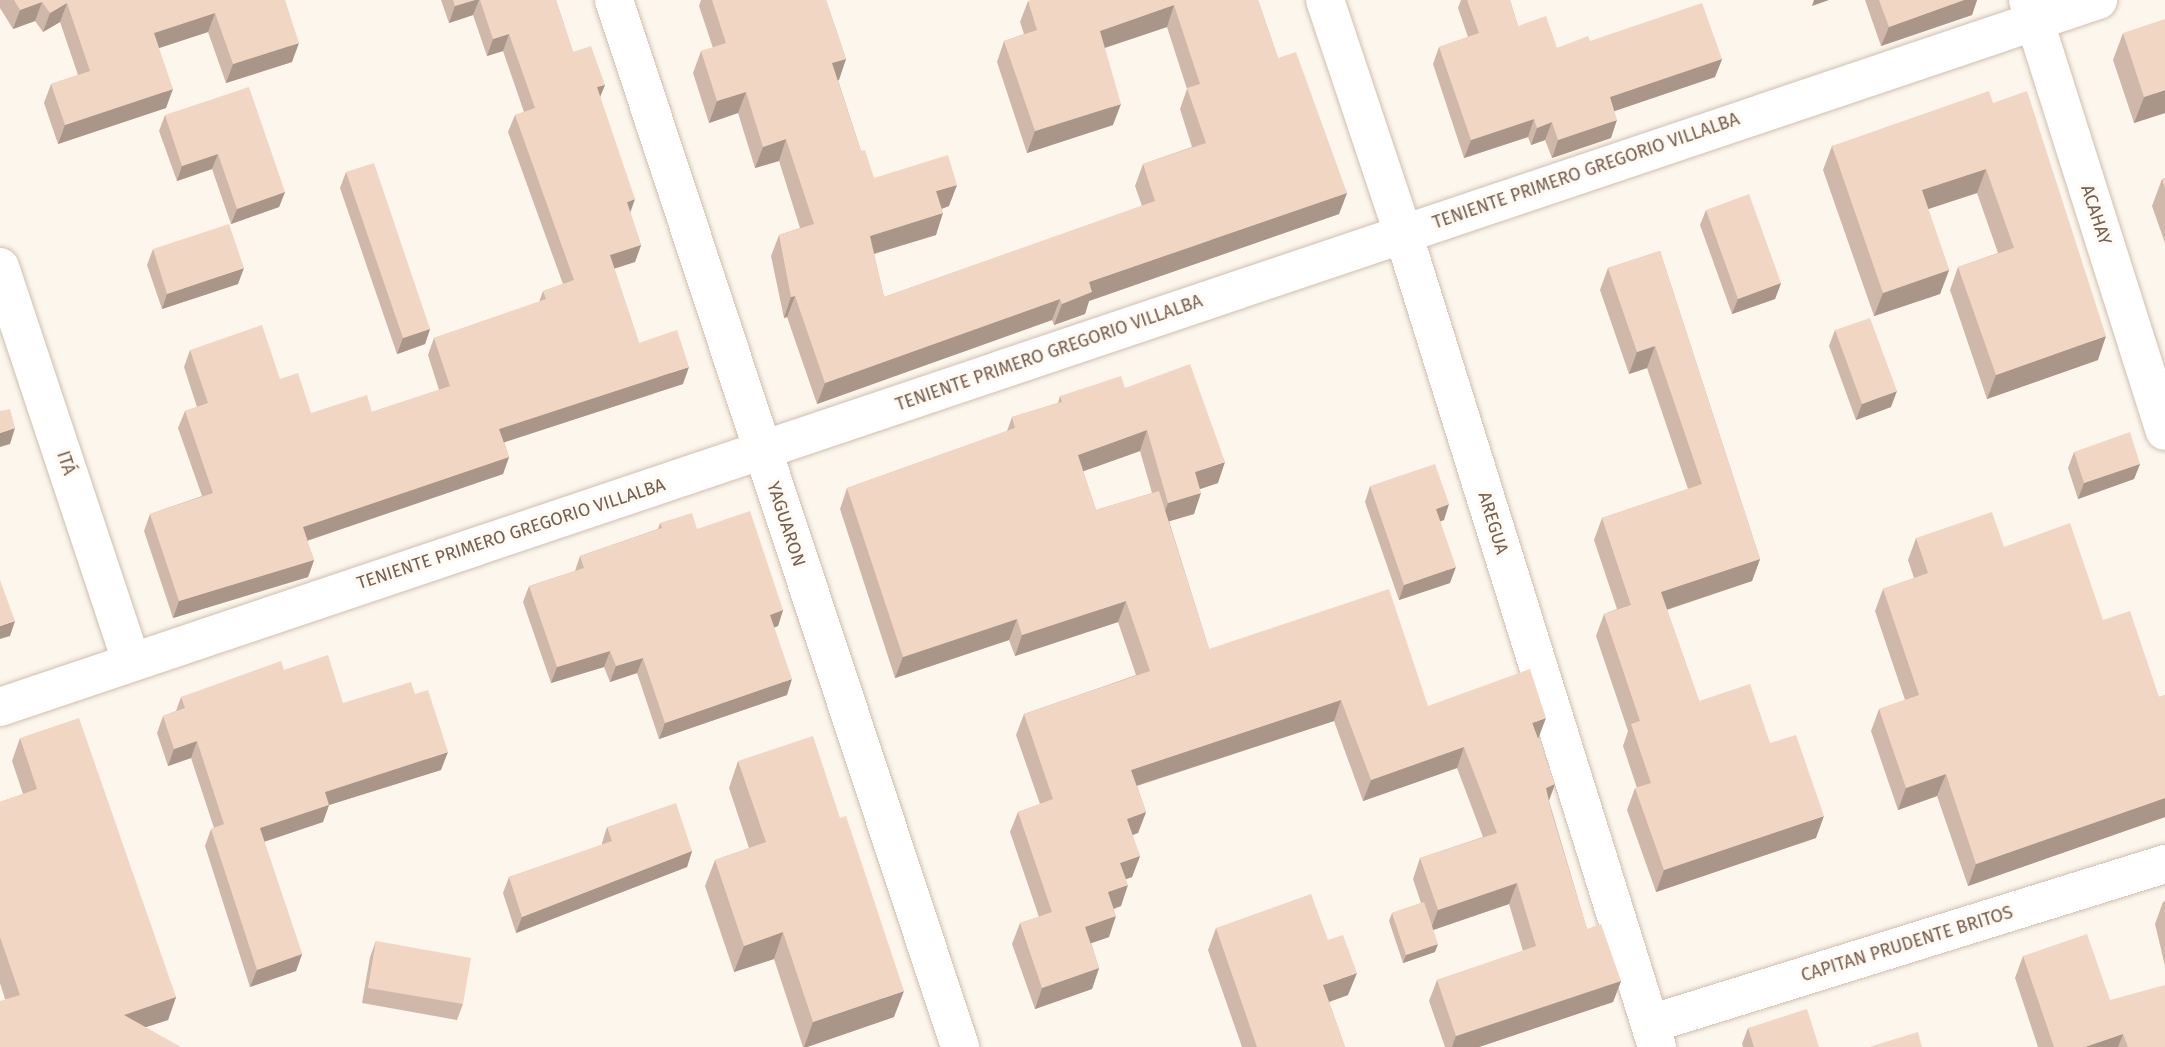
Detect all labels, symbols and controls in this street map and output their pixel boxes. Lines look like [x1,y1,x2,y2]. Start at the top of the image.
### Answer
street label: TENIENTE PRIMERO GREGORIO VILLALBA [1430,108,1742,234]
street label: ACAHAY [2076,182,2116,248]
street label: TENIENTE PRIMERO GREGORIO VILLALBA [893,290,1205,416]
street label: ITÁ [52,448,80,478]
street label: TENIENTE PRIMERO GREGORIO VILLALBA [354,474,668,594]
street label: YAGUARON [762,479,810,569]
street label: AREGUA [1473,489,1513,557]
street label: CAPITAN PRUDENTE BRITOS [1798,901,2016,987]

